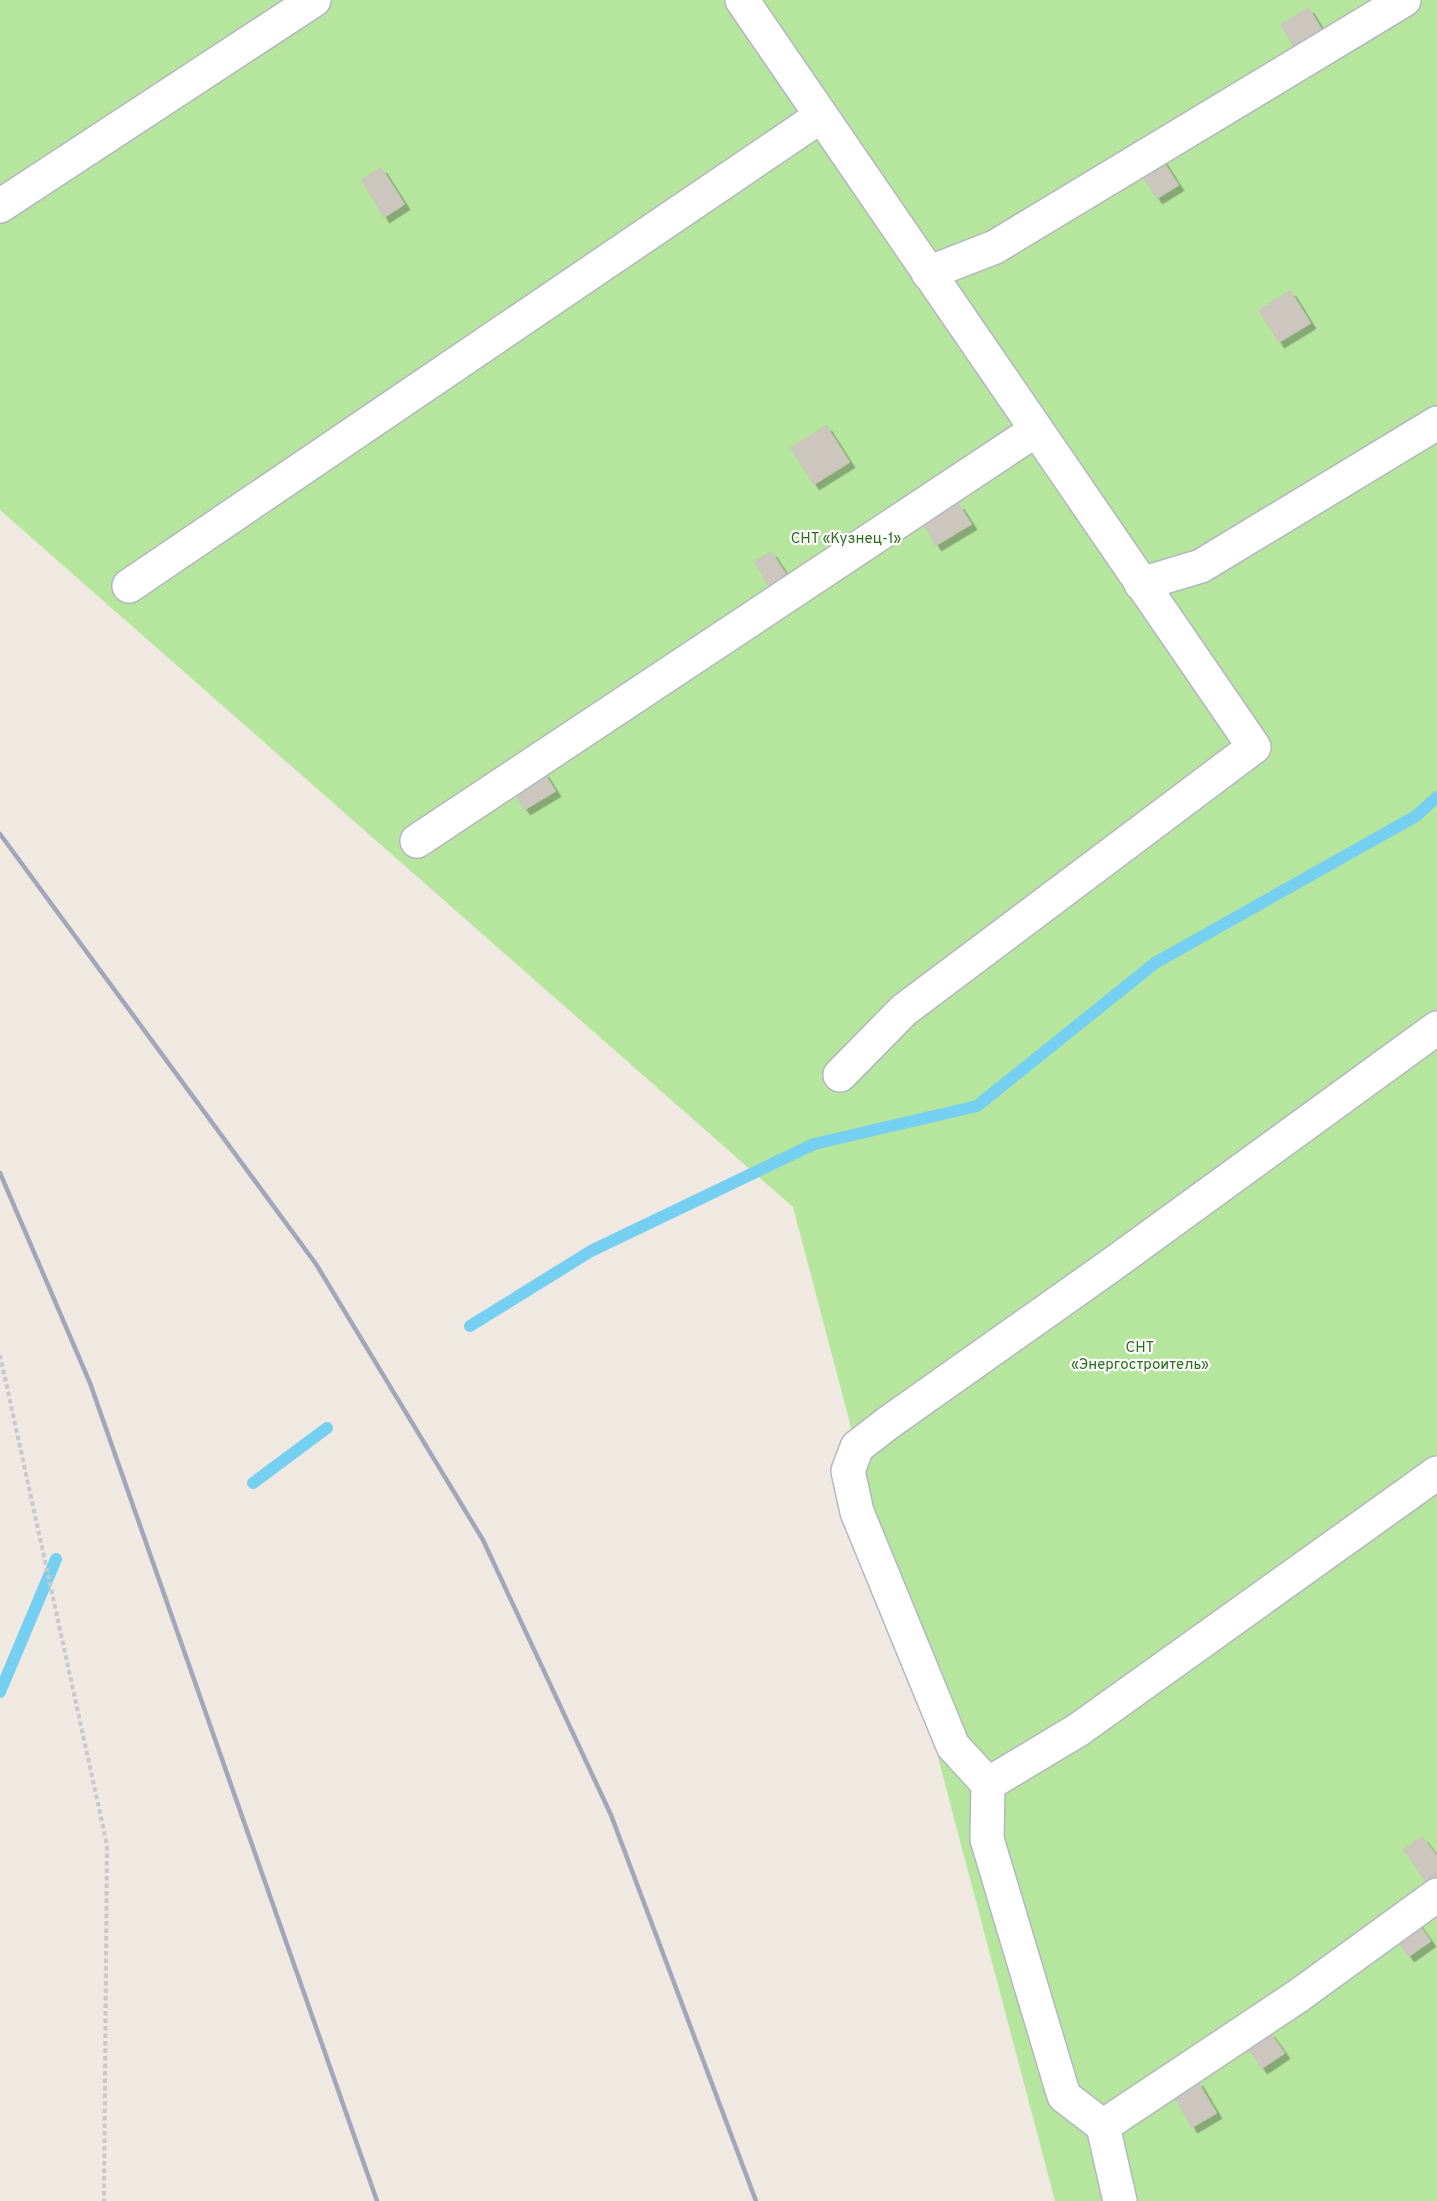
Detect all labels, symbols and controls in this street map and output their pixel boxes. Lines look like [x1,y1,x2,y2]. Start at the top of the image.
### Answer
park label: СНТ «Кузнец-1» [791,530,902,549]
park label: СНТ «Энергостроитель» [1071,1339,1209,1375]

